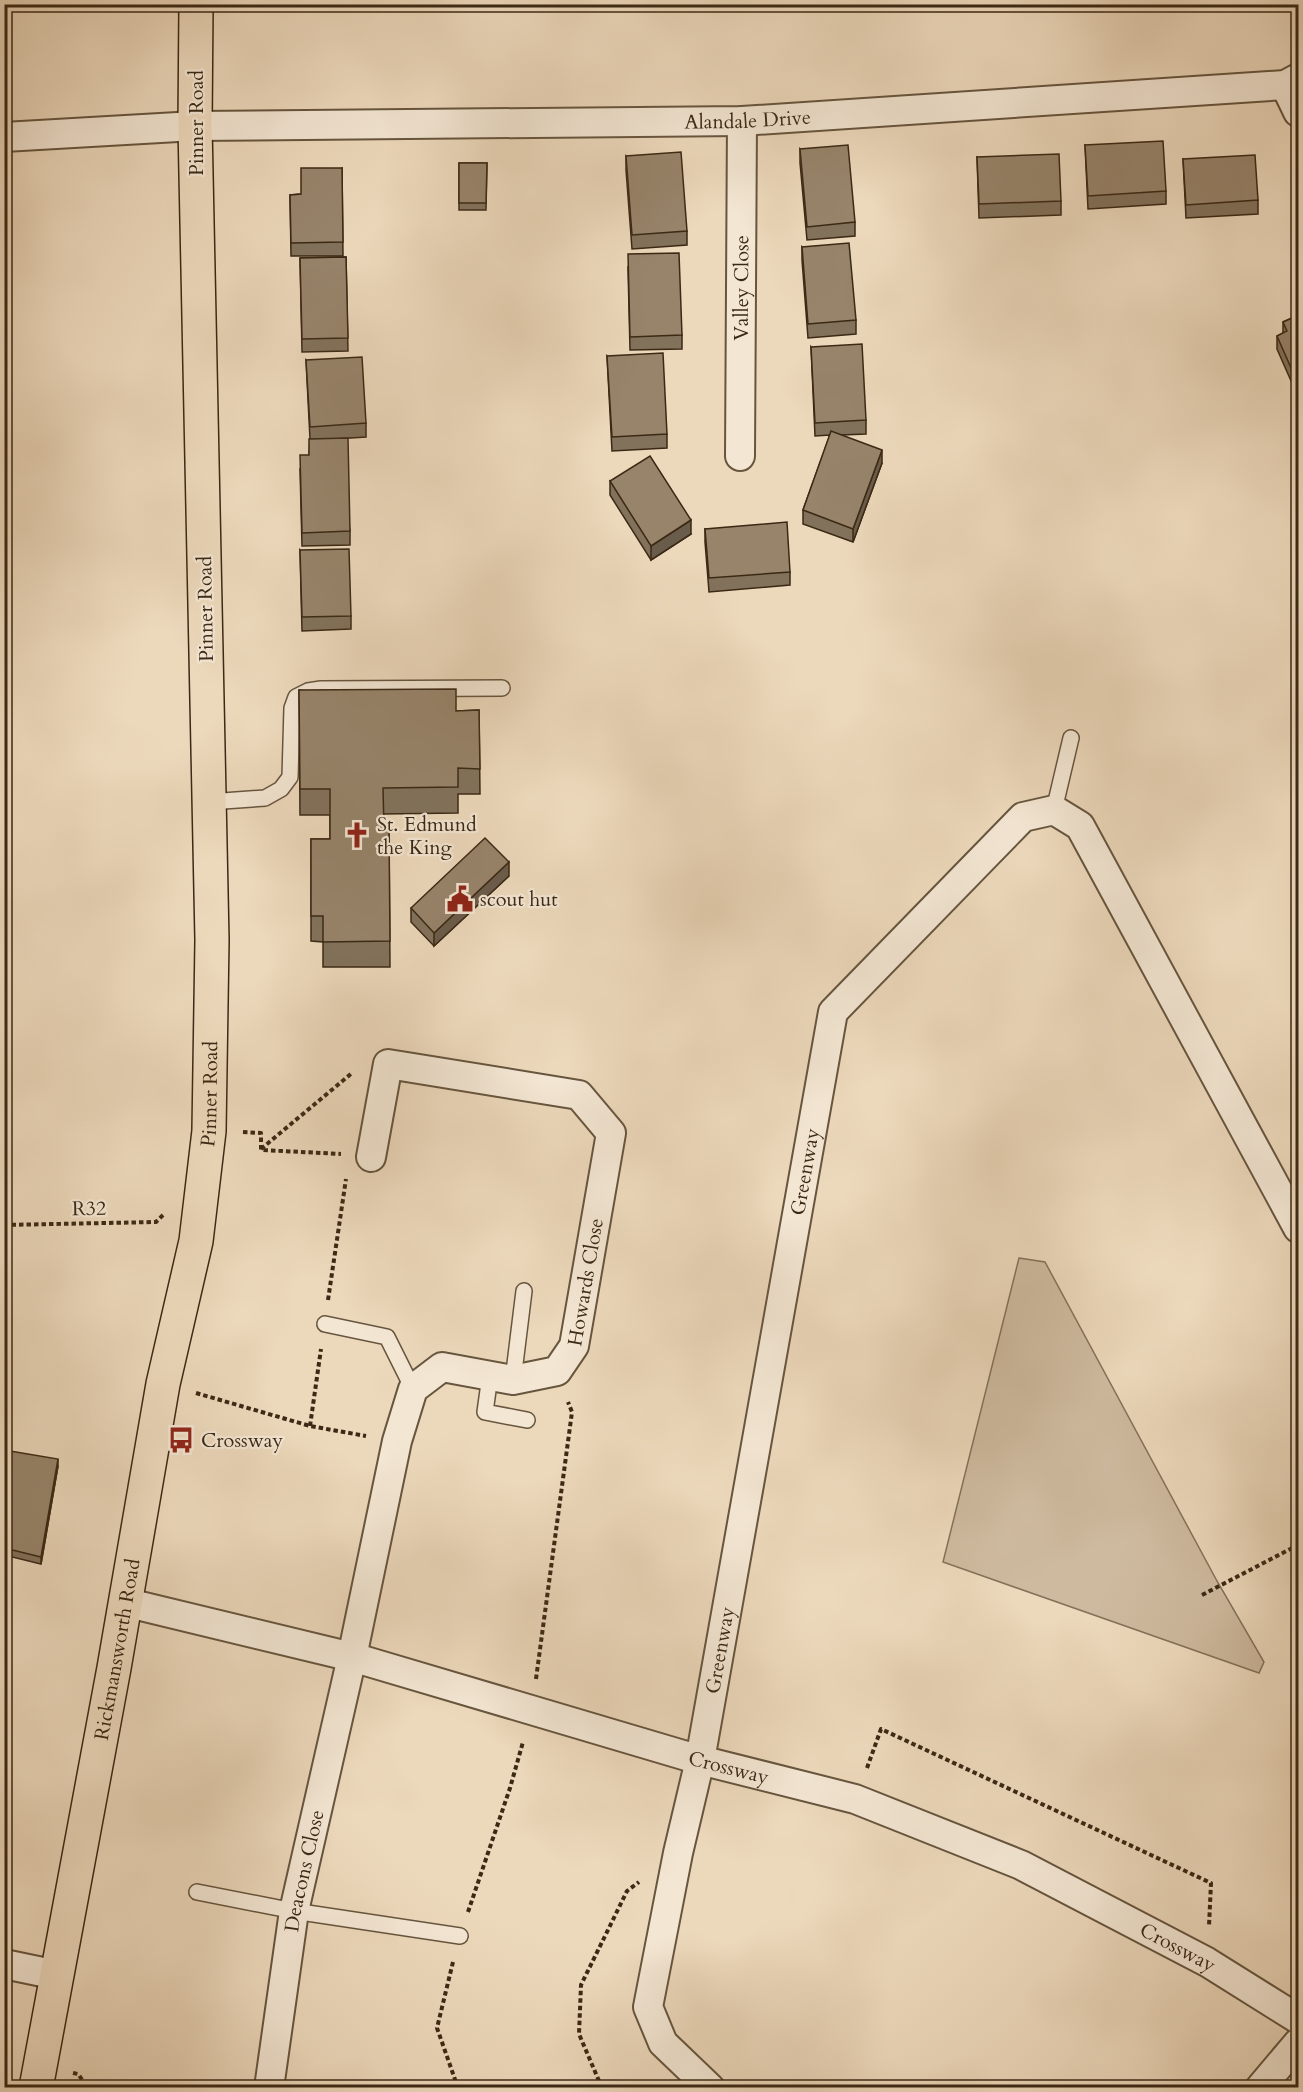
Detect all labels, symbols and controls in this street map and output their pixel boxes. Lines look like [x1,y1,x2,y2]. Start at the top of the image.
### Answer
street label: Pinner Road [183,70,210,176]
street label: Alandale Drive [684,103,812,136]
street label: Valley Close [728,235,755,341]
street label: Pinner Road [191,555,220,662]
place label: St. Edmund the King [377,811,477,861]
church icon: St. Edmund the King [342,820,372,850]
public building icon: scout hut [445,884,475,914]
place label: scout hut [480,886,558,913]
street label: Pinner Road [194,1040,224,1148]
street label: Greenway [784,1126,826,1218]
street label: R32 [72,1195,106,1222]
street label: Howards Close [561,1216,610,1348]
bus stop icon: Crossway [166,1425,196,1455]
place label: Crossway [201,1427,283,1454]
street label: Rickmansworth Road [88,1556,147,1742]
street label: Greenway [699,1604,741,1696]
street label: Crossway [685,1744,772,1791]
street label: Deacons Close [278,1807,331,1934]
street label: Crossway [1135,1916,1221,1979]

